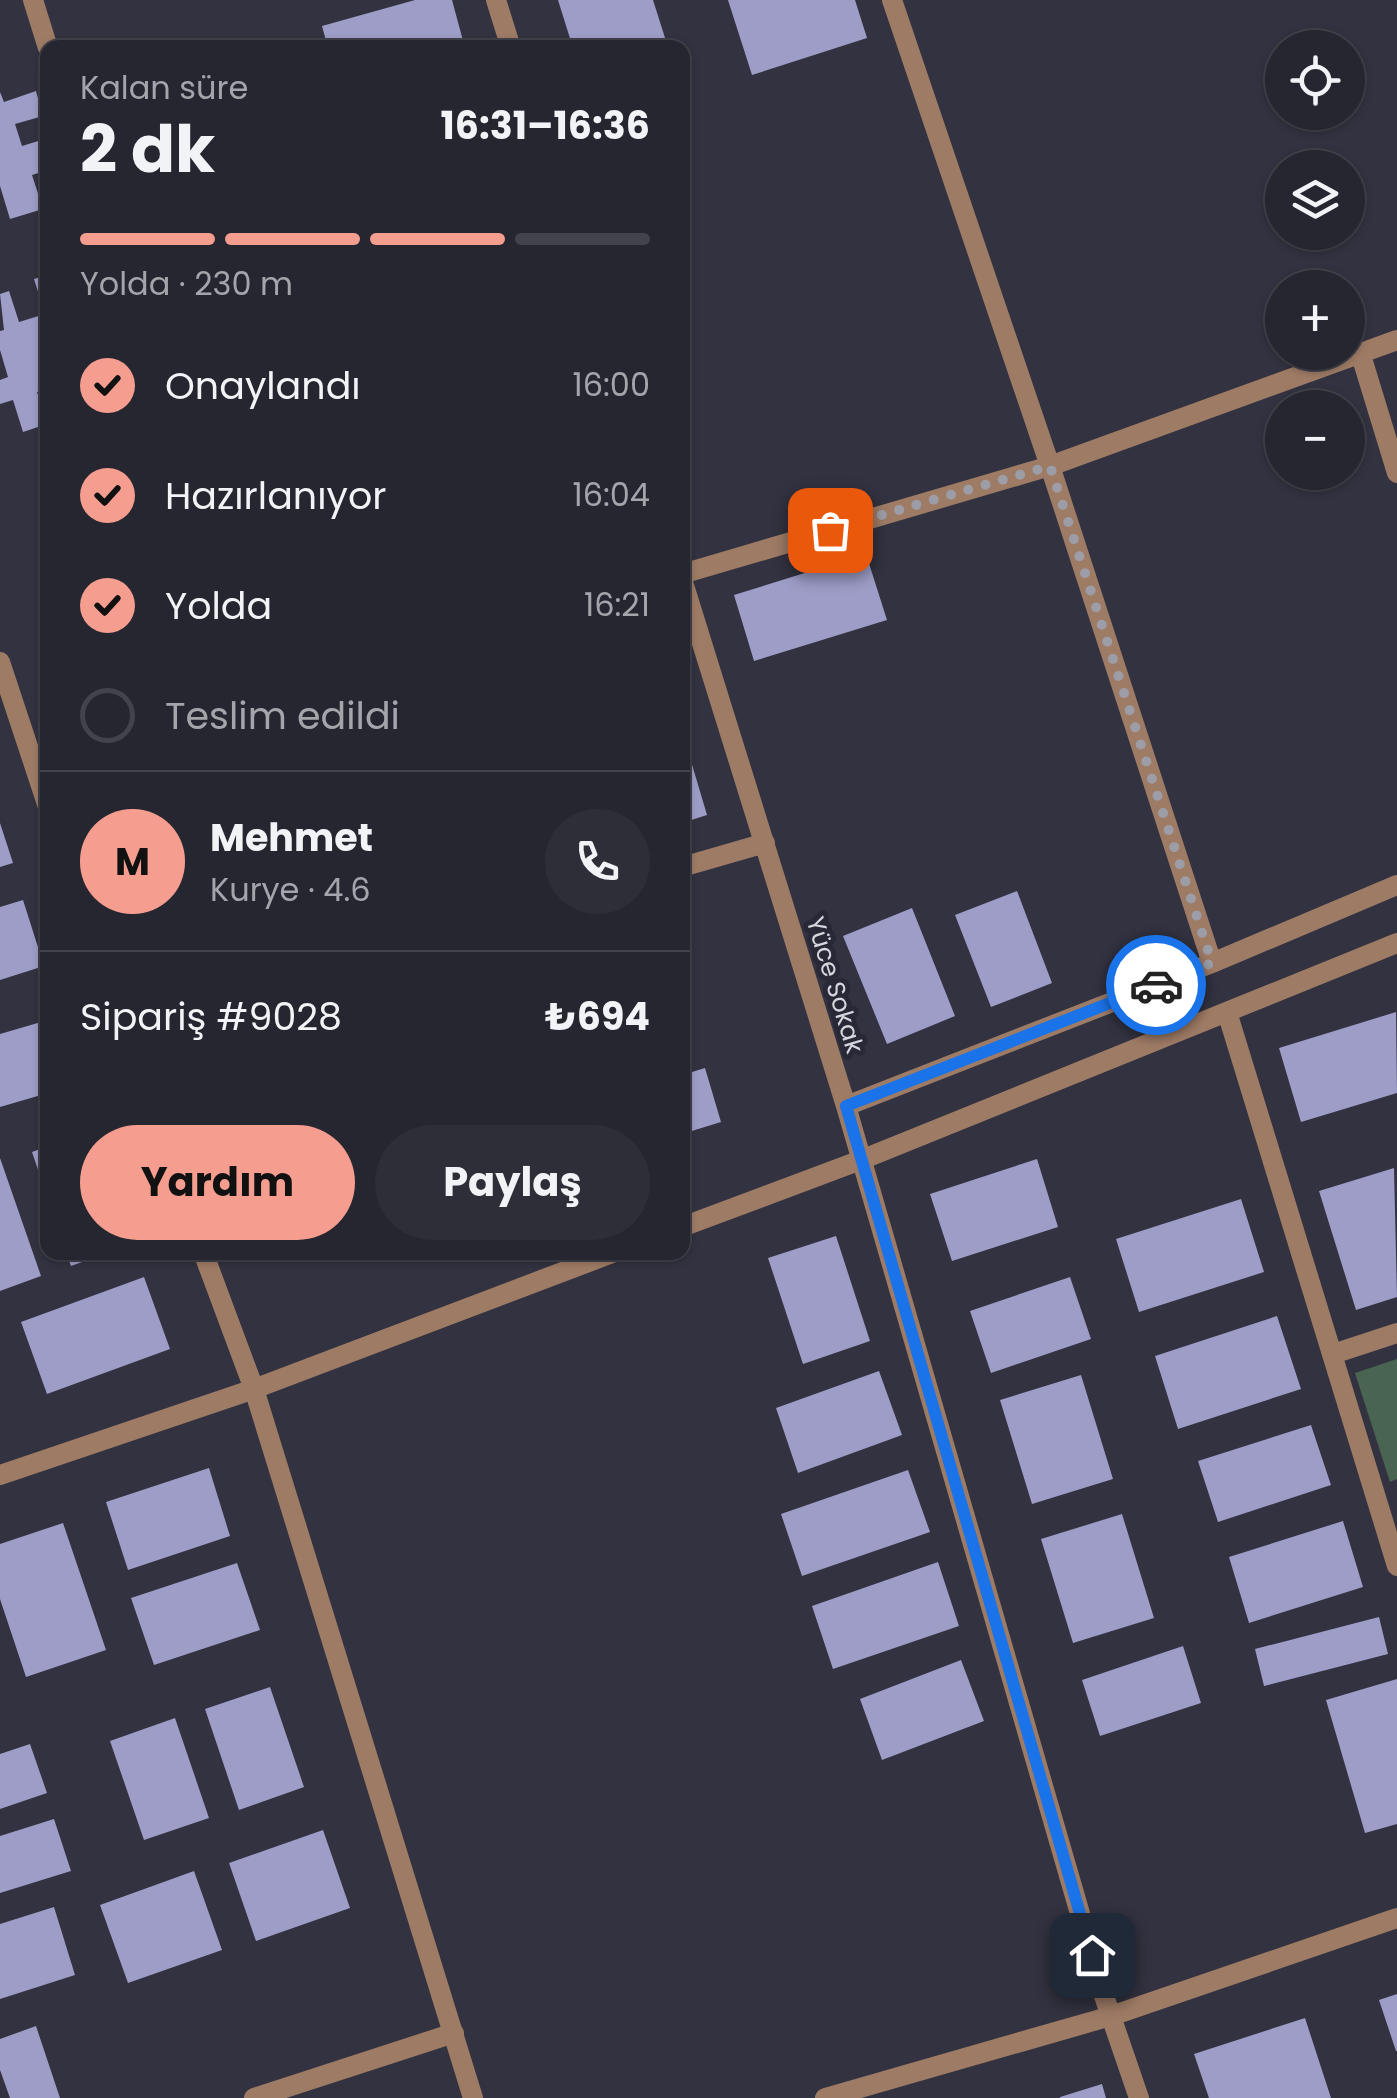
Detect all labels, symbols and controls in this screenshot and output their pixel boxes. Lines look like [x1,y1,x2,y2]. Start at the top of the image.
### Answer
map controls [1265,30,1365,490]
button: locate [1265,30,1365,130]
text: Kalan süre [80,65,248,110]
text: 16:31–16:36 [441,99,650,152]
text: 2 dk [80,104,215,195]
button: layers [1265,150,1365,250]
text: Yolda · 230 m [80,261,293,306]
button: + [1265,270,1365,370]
icon: check [80,358,135,413]
text: Onaylandı [165,359,361,412]
text: 16:00 [572,362,650,407]
button: − [1265,390,1365,490]
icon: check [80,468,135,523]
text: Hazırlanıyor [165,469,386,522]
text: 16:04 [572,472,650,517]
pin [788,488,873,573]
icon: bag [803,503,858,558]
icon: check [80,578,135,633]
text: Yolda [165,579,272,632]
text: 16:21 [584,582,650,627]
text: Teslim edildi [165,689,400,742]
button: phone [545,809,650,914]
text: Mehmet [210,811,373,864]
text: M [115,835,150,888]
text: Kurye · 4.6 [210,867,370,912]
street label: Yüce Sokak [798,912,872,1058]
courier [1106,935,1206,1035]
icon: car [1129,958,1184,1013]
text: Sipariş #9028 [80,990,342,1043]
text: ₺694 [545,990,650,1043]
button: Yardım [80,1125,355,1240]
button: Paylaş [375,1125,650,1240]
pin [1050,1913,1135,1998]
icon: home [1065,1928,1120,1983]

